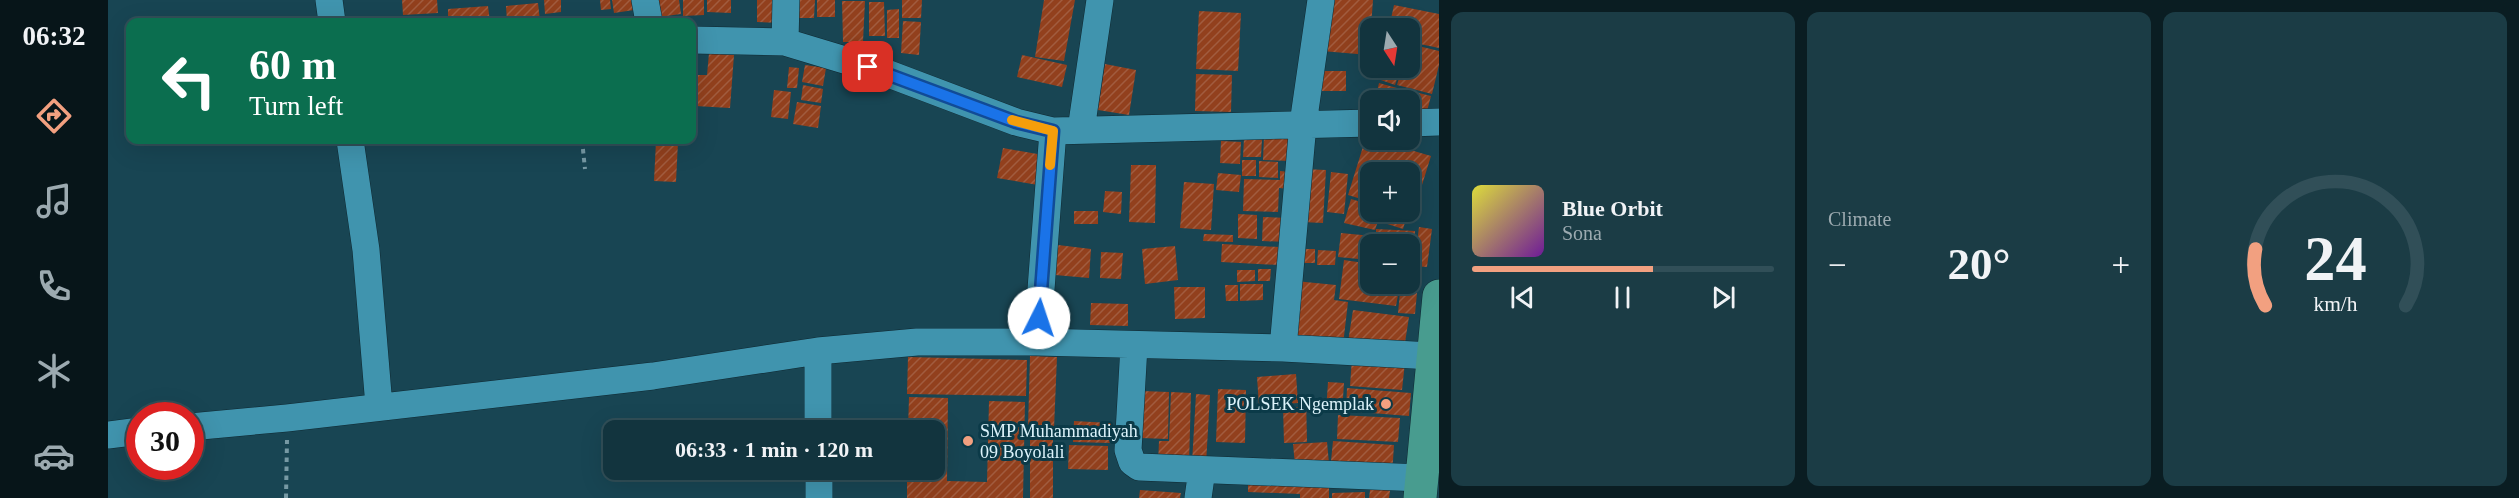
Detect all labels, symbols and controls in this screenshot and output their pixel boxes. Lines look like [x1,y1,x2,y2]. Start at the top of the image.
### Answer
north arrow [1360,18,1420,78]
map controls [1360,18,1420,294]
text: 06:32 [23,21,86,51]
pin [842,41,893,92]
icon: left [150,42,228,120]
text: 60 m [249,42,337,88]
icon: arrive [851,50,884,83]
button: sound [1360,90,1420,150]
text: Turn left [249,91,343,121]
icon: directions [33,95,75,137]
button: + [1360,162,1420,222]
icon: music [33,180,75,222]
text: Blue Orbit [1562,196,1663,221]
text: Climate [1828,208,1891,230]
text: Sona [1562,222,1602,244]
text: 24 [2304,224,2366,293]
button: − [1360,234,1420,294]
text: 20° [1948,239,2011,289]
text: − [1828,247,1847,283]
text: + [2111,247,2130,283]
icon: phone [33,265,75,307]
icon: previous [1506,281,1539,314]
icon: pause [1606,281,1639,314]
icon: next [1707,281,1740,314]
position arrow [1007,286,1071,350]
text: km/h [2313,292,2357,316]
icon: climate [33,350,75,392]
place label: POLSEK Ngemplak [1227,394,1374,414]
marker: POLSEK Ngemplak [1379,397,1393,411]
speed limit sign: 30 [126,402,204,480]
place label: SMP Muhammadiyah 09 Boyolali [980,421,1138,462]
marker: SMP Muhammadiyah 09 Boyolali [961,434,975,448]
icon: car [33,435,75,477]
text: 06:33 · 1 min · 120 m [675,437,873,462]

